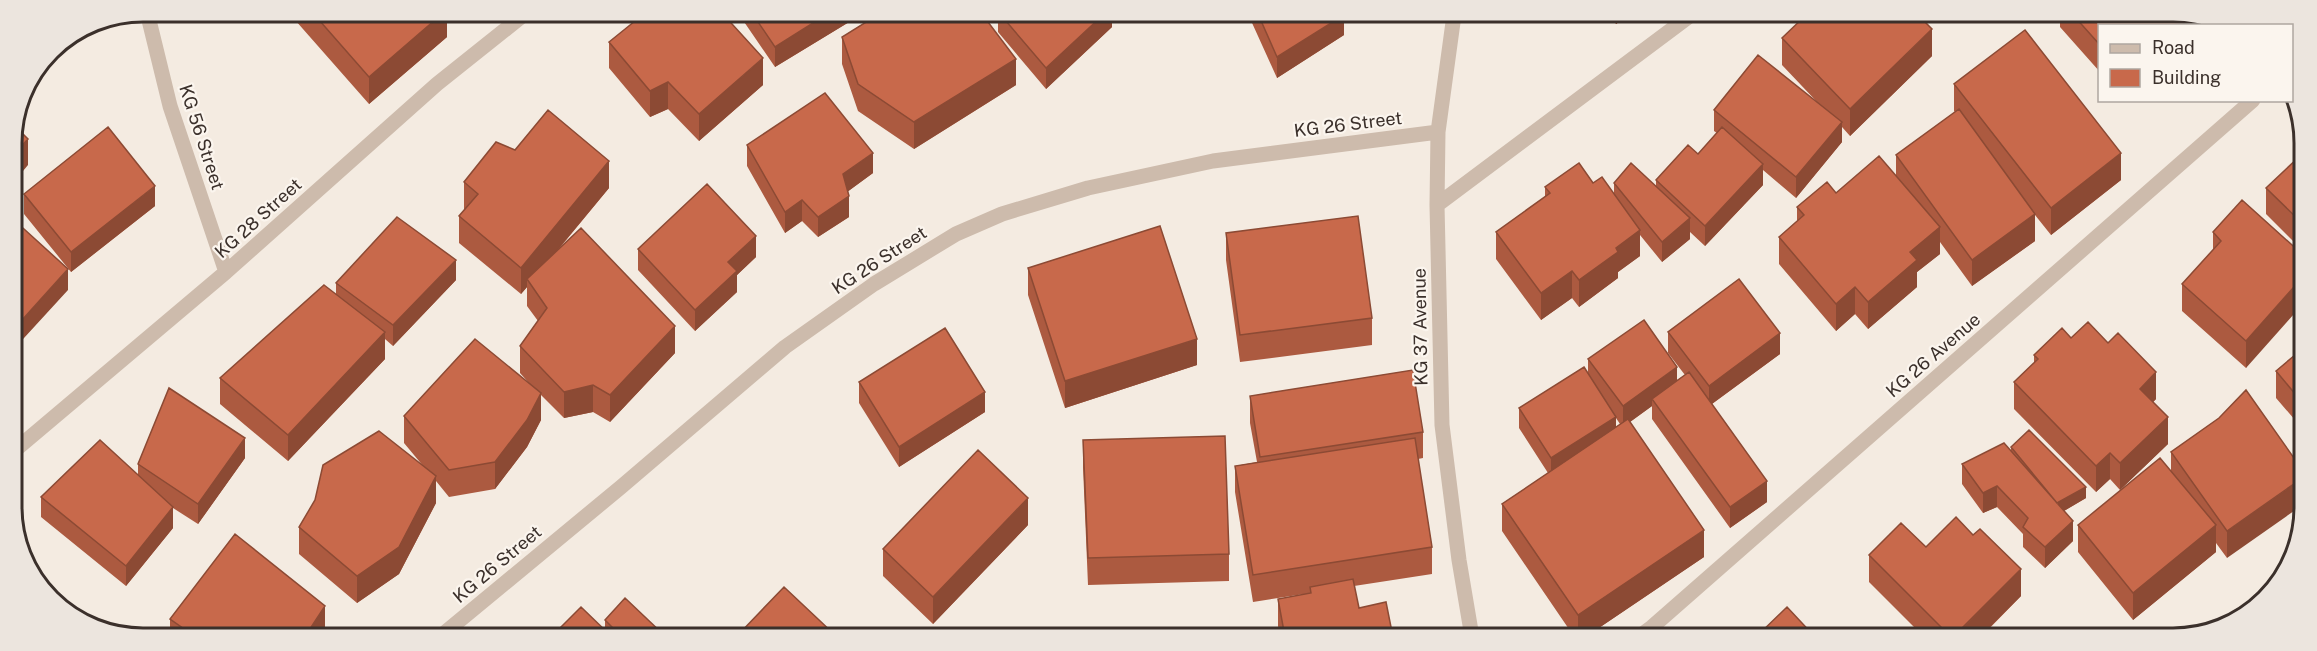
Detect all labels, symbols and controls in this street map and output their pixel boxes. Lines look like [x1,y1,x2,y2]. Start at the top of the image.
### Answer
legend [2098,24,2293,102]
text: Road [2152,37,2195,58]
text: Building [2152,67,2221,88]
street label: KG 56 Street [175,82,229,192]
street label: KG 26 Street [1293,107,1403,141]
street label: KG 28 Street [210,174,306,262]
street label: KG 26 Street [828,222,930,298]
street label: KG 37 Avenue [1408,268,1432,386]
street label: KG 26 Avenue [1882,308,1984,402]
street label: KG 26 Street [449,521,545,607]

